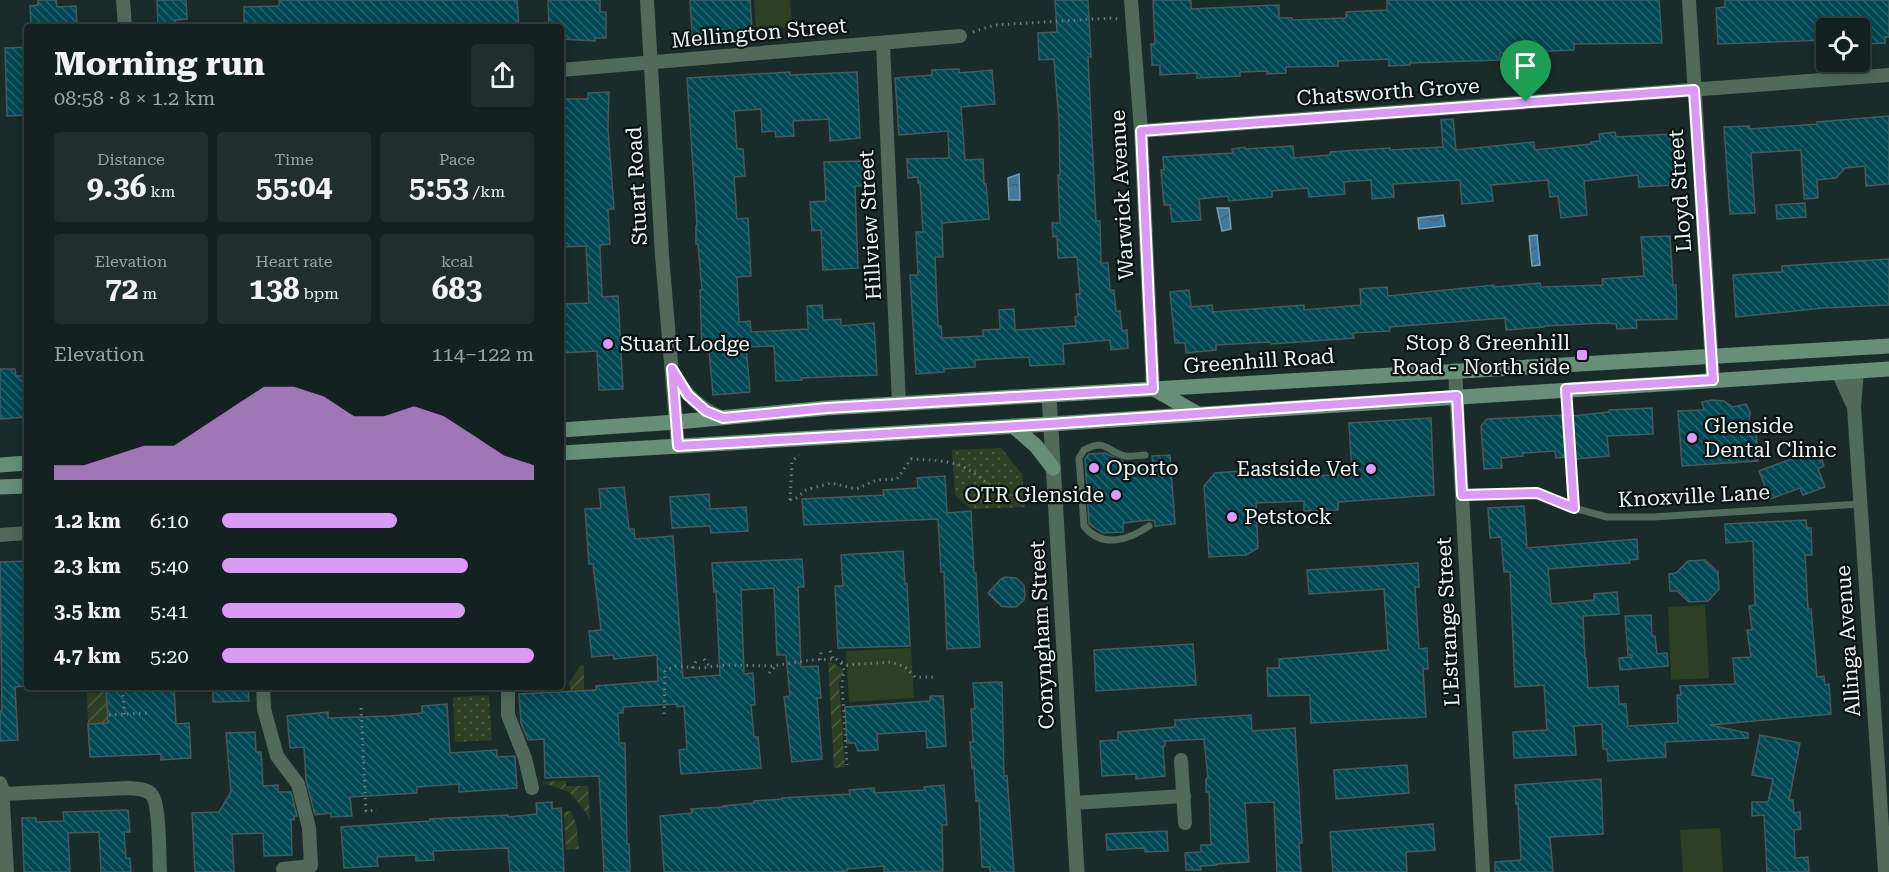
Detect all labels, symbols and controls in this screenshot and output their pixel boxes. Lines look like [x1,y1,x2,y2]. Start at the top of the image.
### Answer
street label: Mellington Street [670,13,848,53]
map controls [1816,18,1870,72]
button: locate [1816,18,1870,72]
pin [1500,40,1551,102]
text: Morning run [54,44,265,83]
button: share [471,44,534,107]
icon: arrive [1509,49,1542,82]
street label: Chatsworth Grove [1296,74,1480,110]
text: 08:58 · 8 × 1.2 km [54,86,215,110]
street label: Warwick Avenue [1106,109,1138,281]
street label: Stuart Road [622,125,652,246]
street label: Lloyd Street [1664,129,1696,253]
street label: Hillview Street [854,149,886,301]
text: Distance [97,150,165,169]
text: Time [274,150,314,169]
text: Pace [439,150,475,169]
text: 9.36 [87,169,147,204]
text: 55:04 [256,169,332,204]
text: 5:53 [409,169,469,204]
text: km [147,182,175,201]
text: /km [469,182,505,201]
text: Elevation [95,252,167,271]
text: Heart rate [256,252,332,271]
text: kcal [441,252,473,271]
text: 72 [105,271,138,306]
text: 138 [249,271,299,306]
text: 683 [432,271,482,306]
text: m [138,284,157,303]
text: bpm [299,284,339,303]
place label: Stop 8 Greenhill Road - North side [1392,331,1571,379]
place label: Stuart Lodge [620,332,750,356]
marker: Stuart Lodge [601,337,615,351]
text: Elevation [54,342,145,366]
text: 114–122 m [431,342,534,366]
street label: Greenhill Road [1183,344,1336,378]
marker: Stop 8 Greenhill Road - North side [1575,348,1589,362]
place label: Glenside Dental Clinic [1704,414,1837,462]
marker: Glenside Dental Clinic [1685,431,1699,445]
place label: Oporto [1106,456,1179,480]
place label: Eastside Vet [1236,457,1359,481]
marker: Oporto [1087,461,1101,475]
marker: Eastside Vet [1364,462,1378,476]
street label: Knoxville Lane [1617,480,1771,512]
place label: OTR Glenside [964,483,1104,507]
marker: OTR Glenside [1109,488,1123,502]
place label: Petstock [1244,505,1332,529]
text: 1.2 km [54,509,121,533]
text: 6:10 [150,509,189,533]
marker: Petstock [1225,510,1239,524]
street label: L'Estrange Street [1432,537,1464,707]
street label: Conyngham Street [1025,540,1059,730]
text: 2.3 km [54,554,121,578]
text: 5:40 [150,554,189,578]
street label: Allinga Avenue [1831,564,1865,718]
text: 3.5 km [54,599,121,623]
text: 5:41 [150,599,189,623]
text: 4.7 km [54,644,121,668]
text: 5:20 [150,644,189,668]

